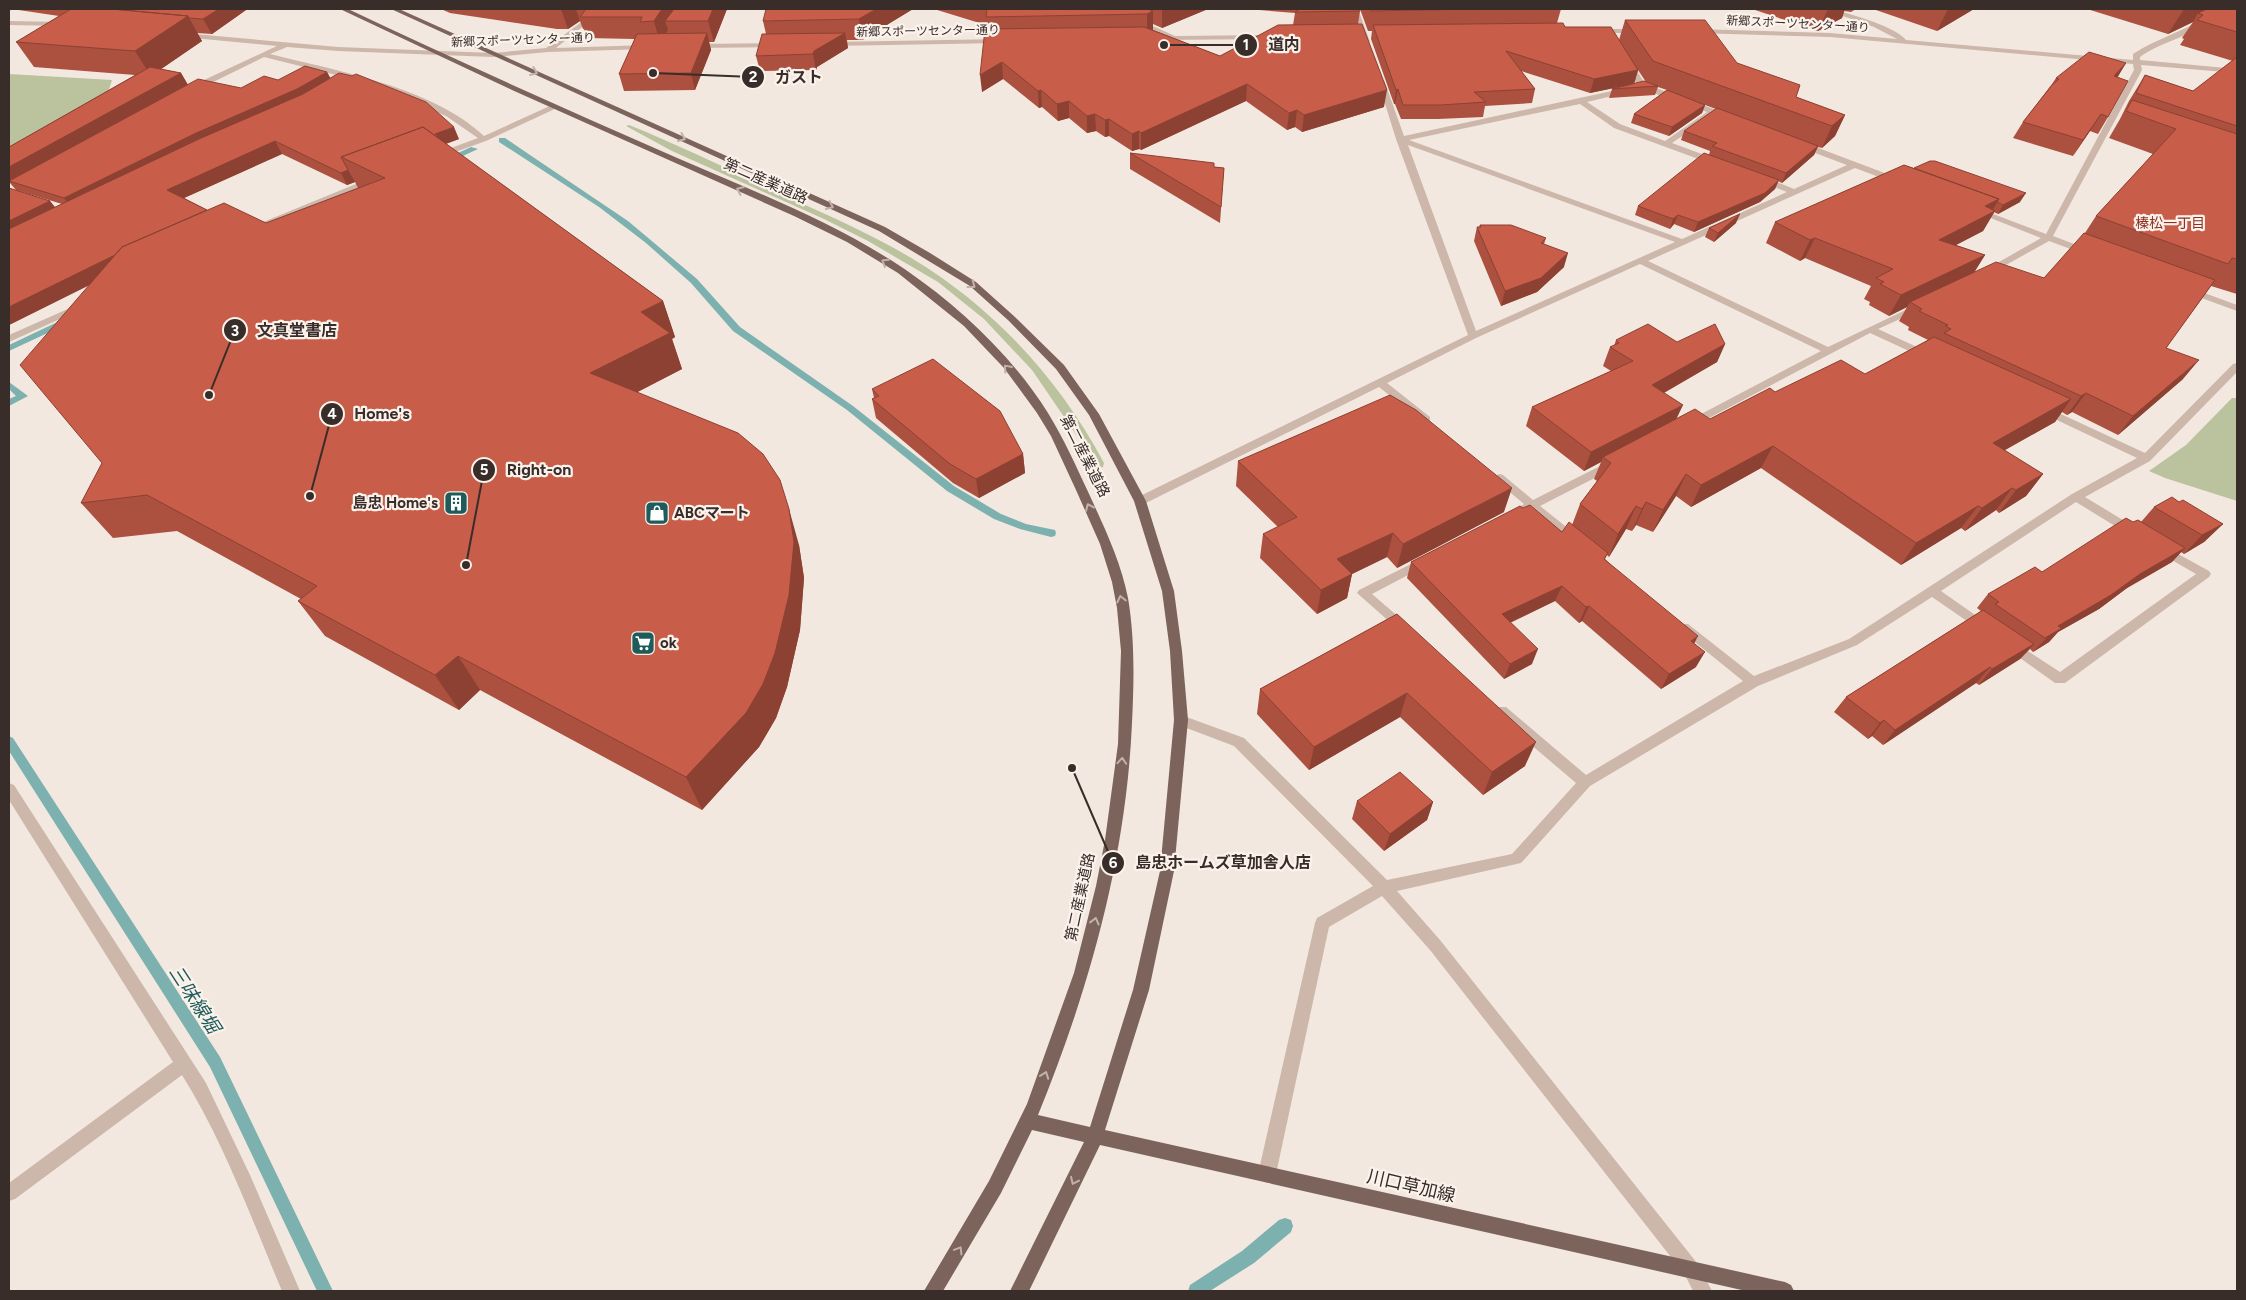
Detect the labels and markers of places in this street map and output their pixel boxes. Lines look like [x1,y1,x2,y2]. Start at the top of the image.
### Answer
callout: 道内 [1233,29,1310,60]
callout: ガスト [740,61,833,92]
callout: 文真堂書店 [222,315,347,346]
callout: Home's [320,398,420,429]
callout: Right-on [472,454,581,485]
building icon: 島忠 Home's [443,490,469,516]
place label: 島忠 Home's [352,494,438,512]
shop icon: ABCマート [644,500,670,526]
place label: ABCマート [674,504,750,522]
supermarket icon: ok [630,630,656,656]
place label: ok [660,634,677,652]
callout: 島忠ホームズ草加舎人店 [1100,847,1321,878]

